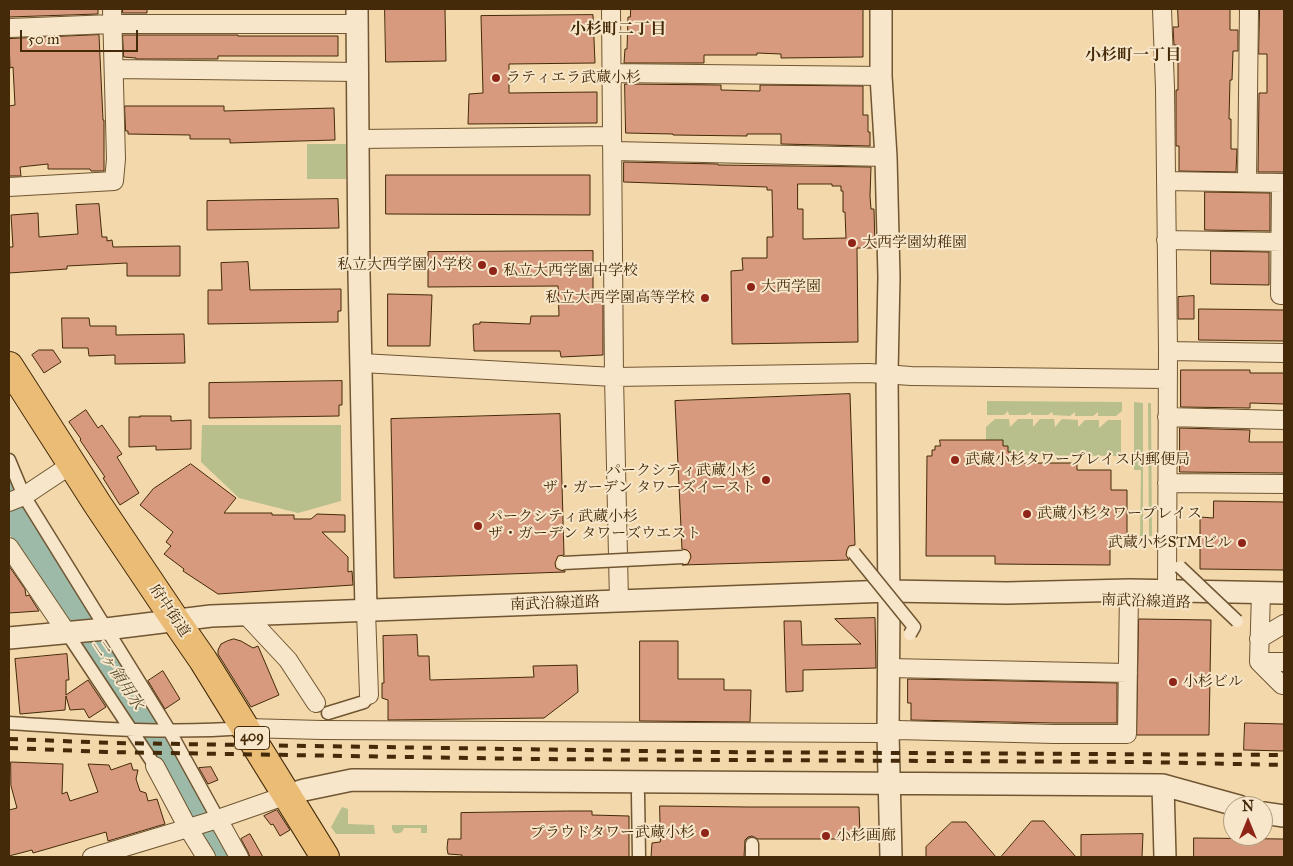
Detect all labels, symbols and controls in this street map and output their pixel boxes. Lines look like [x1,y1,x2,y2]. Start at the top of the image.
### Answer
scale bar [22,20,140,52]
district label: 小杉町二丁目 [570,20,666,40]
text: 50 m [28,30,60,48]
district label: 小杉町一丁目 [1085,46,1181,66]
place label: ラティエラ武蔵小杉 [506,69,641,87]
marker: ラティエラ武蔵小杉 [490,72,502,84]
place label: 大西学園幼稚園 [862,234,967,252]
marker: 大西学園幼稚園 [846,237,858,249]
place label: 私立大西学園小学校 [337,256,472,274]
marker: 私立大西学園小学校 [476,259,488,271]
place label: 私立大西学園中学校 [503,262,638,280]
marker: 私立大西学園中学校 [487,265,499,277]
place label: 大西学園 [761,278,821,296]
marker: 大西学園 [745,281,757,293]
place label: 私立大西学園高等学校 [545,289,695,307]
marker: 私立大西学園高等学校 [699,292,711,304]
place label: 武蔵小杉タワープレイス内郵便局 [965,451,1190,469]
marker: 武蔵小杉タワープレイス内郵便局 [949,454,961,466]
place label: パークシティ武蔵小杉 ザ・ガーデン タワーズイースト [543,462,756,497]
marker: パークシティ武蔵小杉 ザ・ガーデン タワーズイースト [760,474,772,486]
place label: 武蔵小杉タワープレイス [1037,505,1202,523]
place label: パークシティ武蔵小杉 ザ・ガーデン タワーズウエスト [488,508,701,543]
marker: 武蔵小杉タワープレイス [1021,508,1033,520]
marker: パークシティ武蔵小杉 ザ・ガーデン タワーズウエスト [472,520,484,532]
place label: 武蔵小杉STMビル [1108,534,1232,552]
marker: 武蔵小杉STMビル [1236,537,1248,549]
street label: 府中街道 [145,581,193,641]
street label: 南武沿線道路 [1101,591,1191,613]
street label: 南武沿線道路 [510,593,600,615]
water label: 二ヶ領用水 [87,636,147,714]
place label: 小杉ビル [1183,673,1243,691]
marker: 小杉ビル [1167,676,1179,688]
road number: 409 [234,726,270,750]
north arrow [1223,796,1273,846]
text: N [1242,798,1254,815]
place label: プラウドタワー武蔵小杉 [530,824,695,842]
marker: プラウドタワー武蔵小杉 [699,827,711,839]
place label: 小杉画廊 [836,827,896,845]
marker: 小杉画廊 [820,830,832,842]

